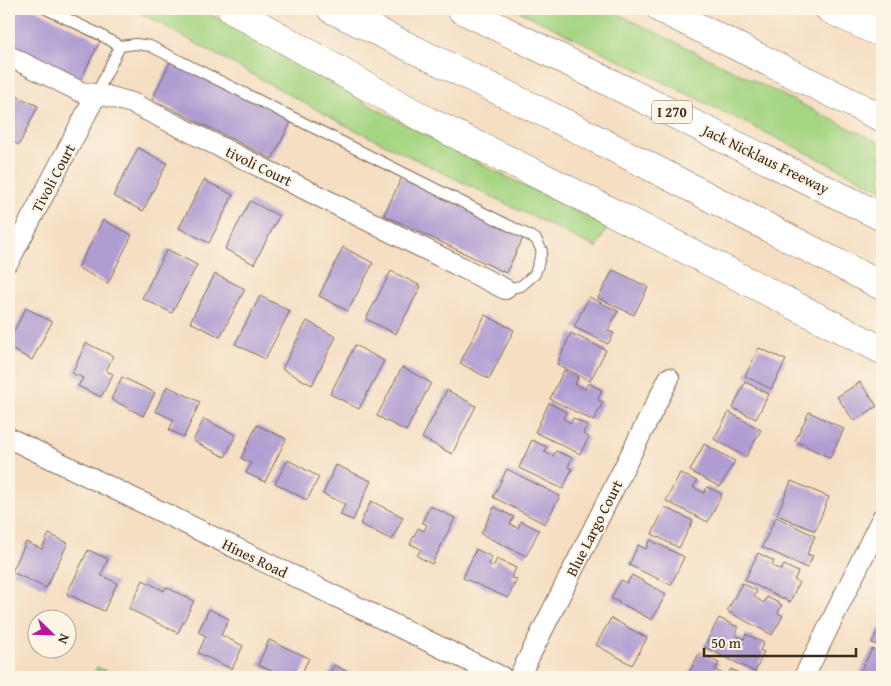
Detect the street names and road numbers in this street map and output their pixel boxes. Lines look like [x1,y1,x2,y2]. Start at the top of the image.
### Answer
road number: I 270 [652,100,692,124]
street label: Jack Nicklaus Freeway [697,118,833,199]
street label: Tivoli Court [26,140,80,216]
street label: tivoli Court [222,141,296,191]
street label: Blue Largo Court [561,476,628,580]
street label: Hines Road [219,533,291,583]

